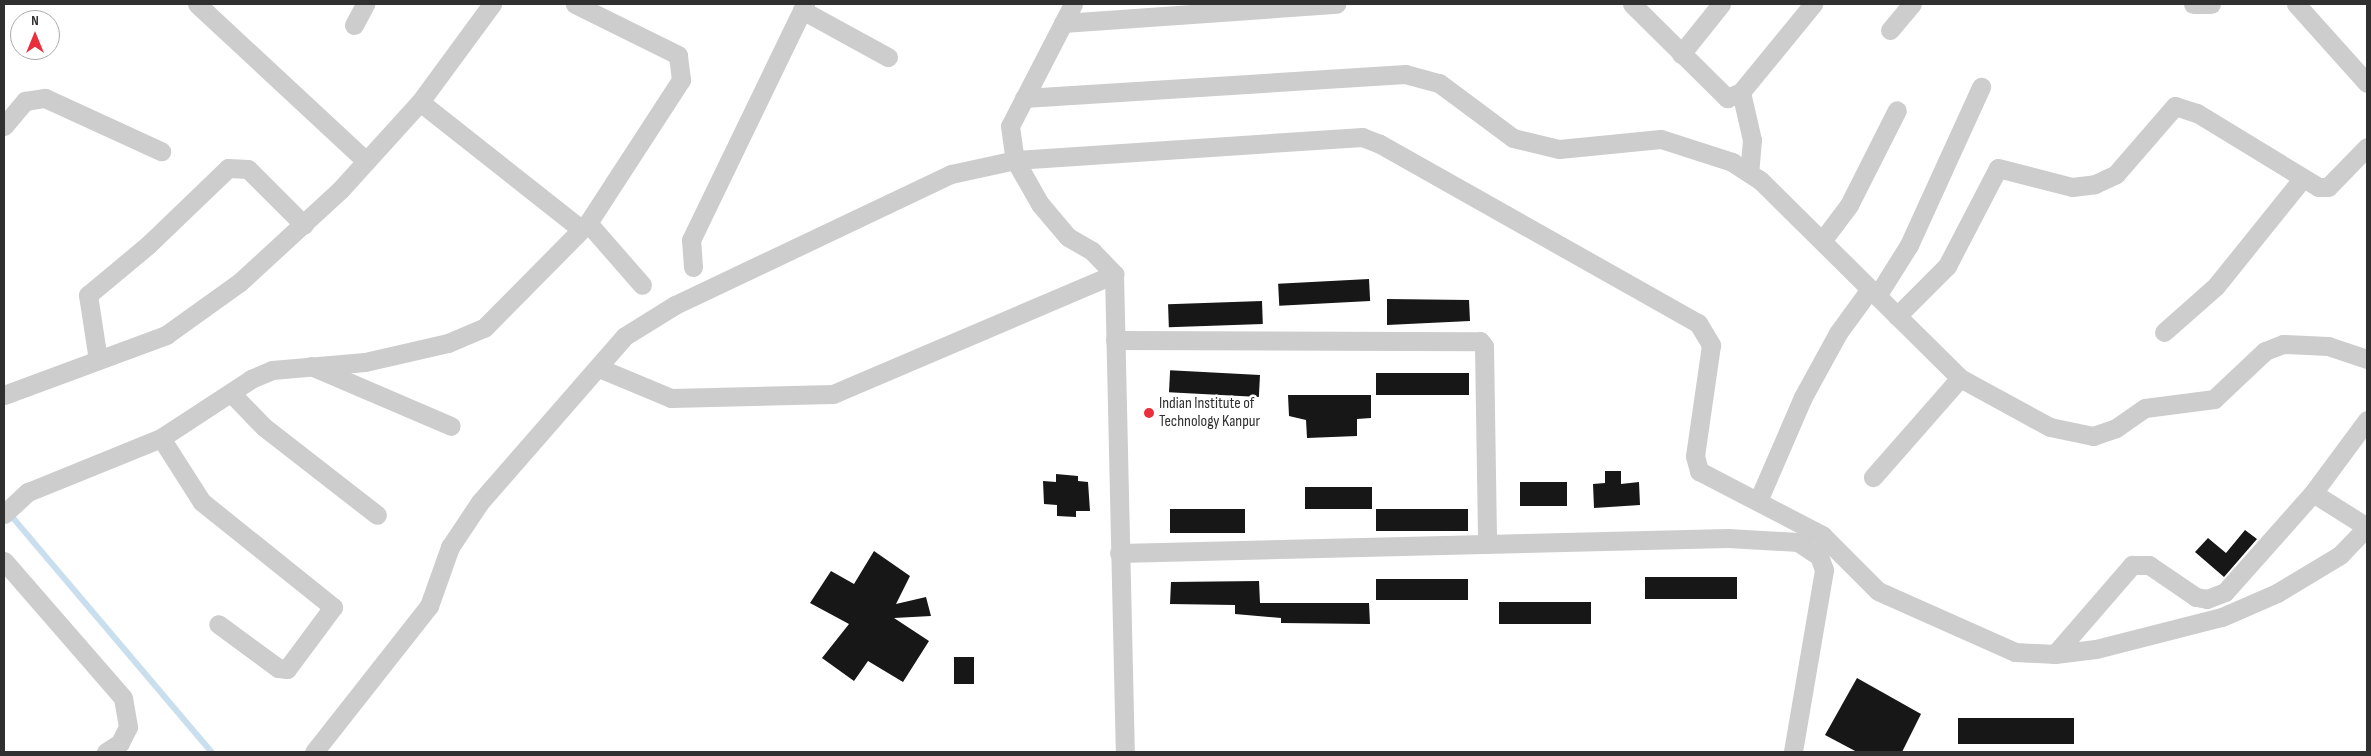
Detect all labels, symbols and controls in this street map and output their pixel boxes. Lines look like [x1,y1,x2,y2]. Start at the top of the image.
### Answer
north arrow [10,10,60,60]
text: N [31,12,39,29]
place label: Indian Institute of Technology Kanpur [1159,394,1260,432]
marker: Indian Institute of Technology Kanpur [1143,407,1155,419]

